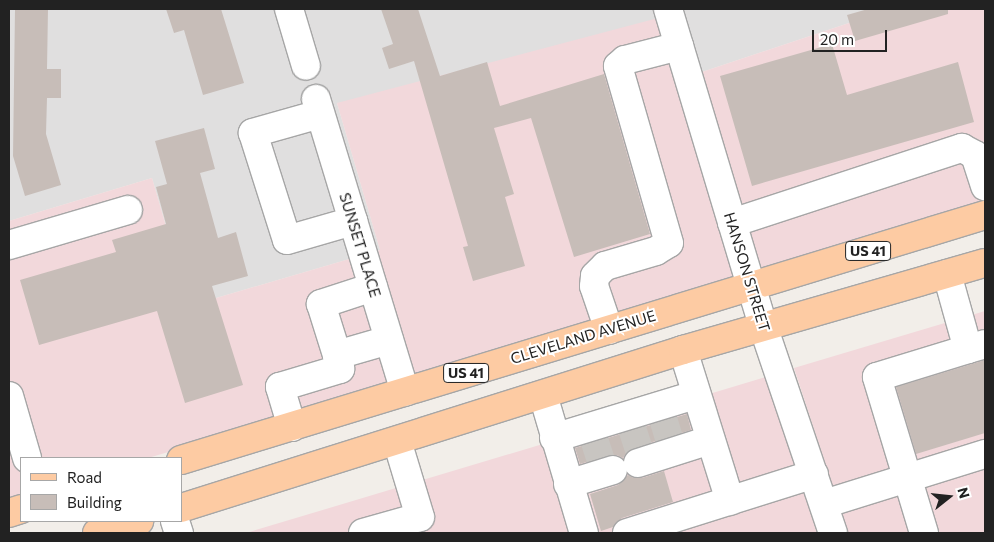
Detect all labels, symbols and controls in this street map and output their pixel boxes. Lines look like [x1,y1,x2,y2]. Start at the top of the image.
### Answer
scale bar [814,20,889,52]
text: 20 m [820,30,854,48]
street label: SUNSET PLACE [336,191,384,299]
street label: HANSON STREET [720,210,774,334]
road number: US 41 [844,240,892,262]
street label: CLEVELAND AVENUE [508,306,658,368]
road number: US 41 [442,362,490,384]
legend [20,457,182,522]
text: Road [67,468,102,486]
north arrow [924,472,974,522]
text: N [954,485,974,500]
text: Building [67,493,122,511]

